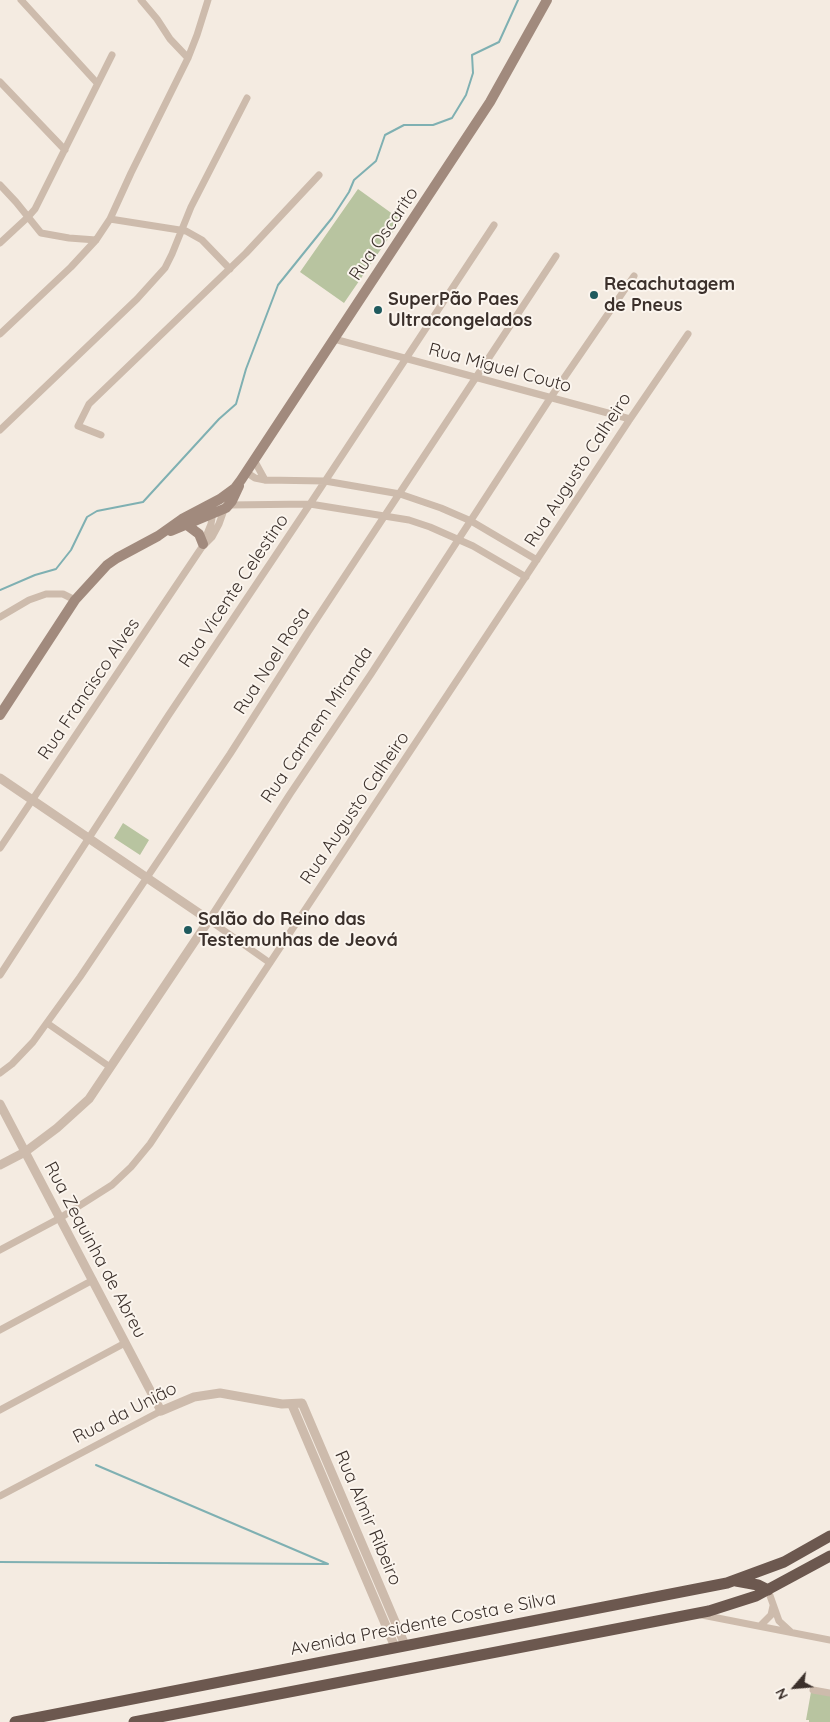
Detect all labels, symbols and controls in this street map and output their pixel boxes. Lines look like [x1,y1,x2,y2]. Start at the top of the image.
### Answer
street label: Rua Oscarito [345,183,423,285]
place label: Recachutagem de Pneus [604,274,735,316]
place label: SuperPão Paes Ultracongelados [388,289,532,332]
marker: Recachutagem de Pneus [588,289,600,301]
marker: SuperPão Paes Ultracongelados [372,304,384,316]
street label: Rua Miguel Couto [426,339,574,397]
street label: Rua Augusto Calheiro [520,389,636,551]
street label: Rua Vicente Celestino [175,510,293,672]
street label: Rua Noel Rosa [229,603,315,719]
street label: Rua Francisco Alves [34,614,144,764]
street label: Rua Carmem Miranda [257,643,377,807]
street label: Rua Augusto Calheiro [296,728,414,888]
place label: Salão do Reino das Testemunhas de Jeová [198,909,398,952]
marker: Salão do Reino das Testemunhas de Jeová [182,924,194,936]
street label: Rua Zequinha de Abreu [39,1158,151,1342]
street label: Rua da União [70,1378,180,1448]
street label: Rua Almir Ribeiro [330,1447,406,1589]
street label: Avenida Presidente Costa e Silva [288,1588,558,1660]
north arrow [770,1662,820,1712]
text: N [771,1685,792,1702]

